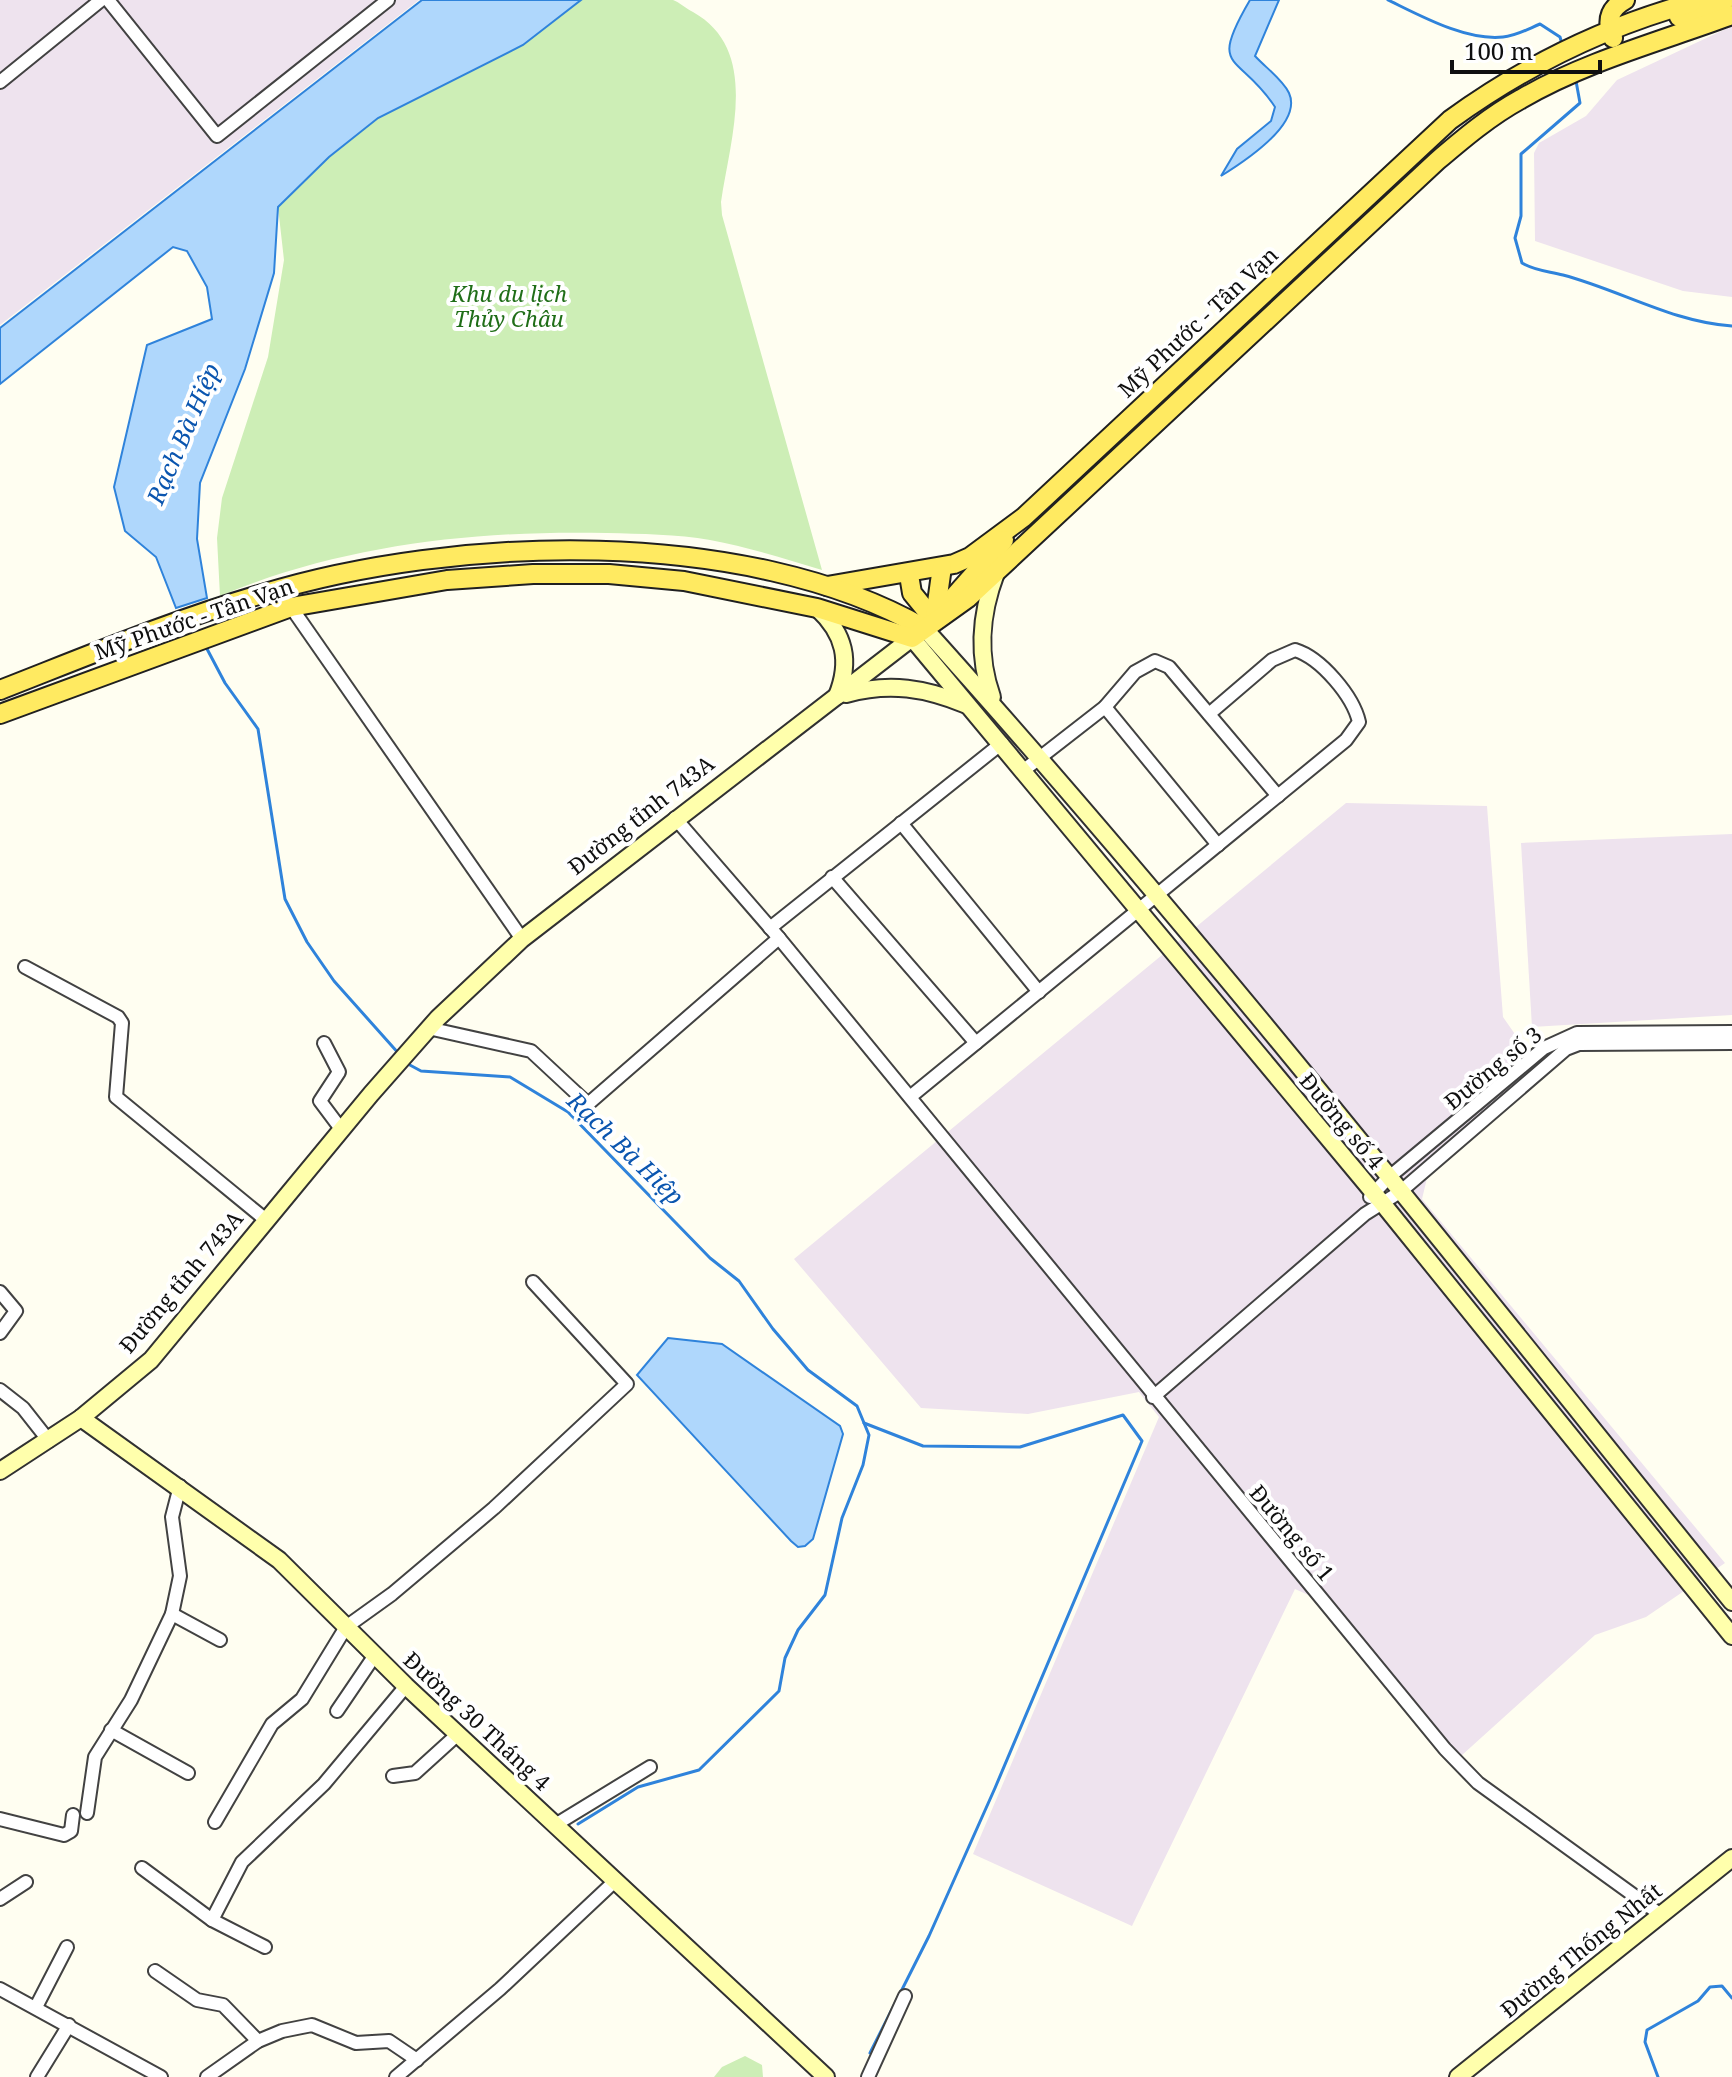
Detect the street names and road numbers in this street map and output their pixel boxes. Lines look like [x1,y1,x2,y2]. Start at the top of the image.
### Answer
street label: Mỹ Phước - Tân Vạn [1111,239,1284,403]
street label: Mỹ Phước - Tân Vạn [90,570,297,666]
street label: Đường tỉnh 743A [561,747,720,881]
street label: Đường số 3 [1437,1019,1547,1116]
street label: Đường số 4 [1294,1066,1392,1175]
street label: Đường tỉnh 743A [112,1203,249,1359]
street label: Đường số 1 [1244,1478,1342,1587]
street label: Đường 30 Tháng 4 [398,1644,558,1796]
street label: Đường Thống Nhất [1494,1875,1667,2024]

